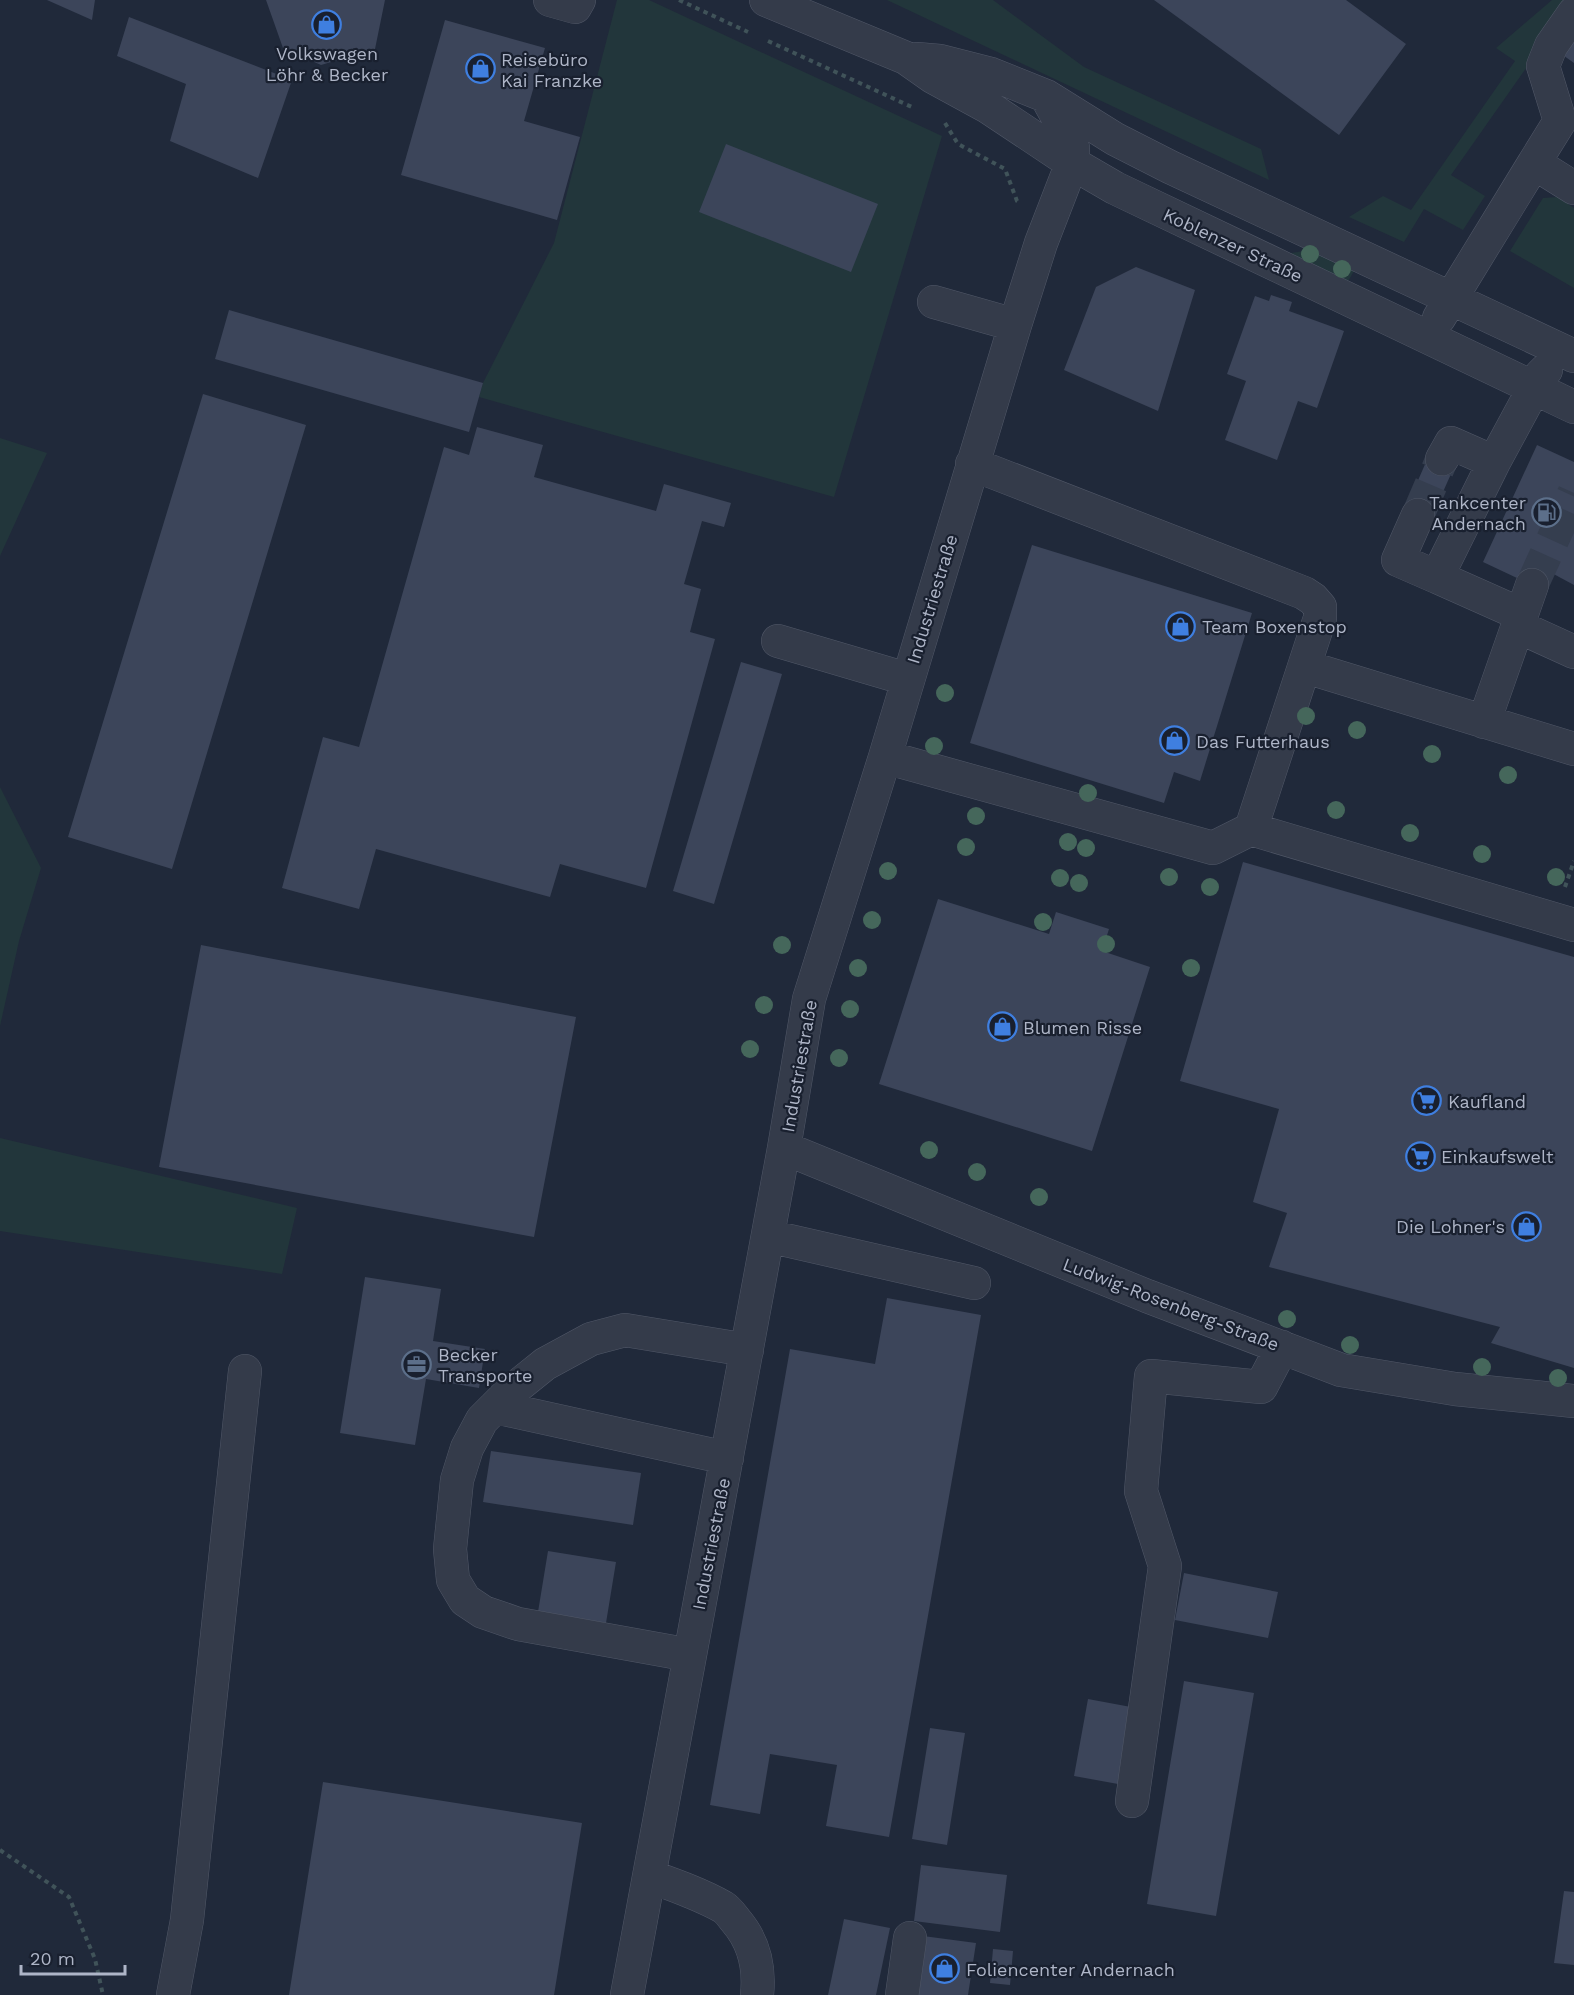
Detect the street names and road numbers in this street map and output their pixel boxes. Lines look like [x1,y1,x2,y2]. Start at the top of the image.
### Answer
street label: Koblenzer Straße [1160,204,1306,286]
street label: Industriestraße [902,532,962,666]
street label: Industriestraße [777,998,821,1134]
street label: Ludwig-Rosenberg-Straße [1060,1253,1282,1355]
street label: Industriestraße [688,1476,734,1612]

